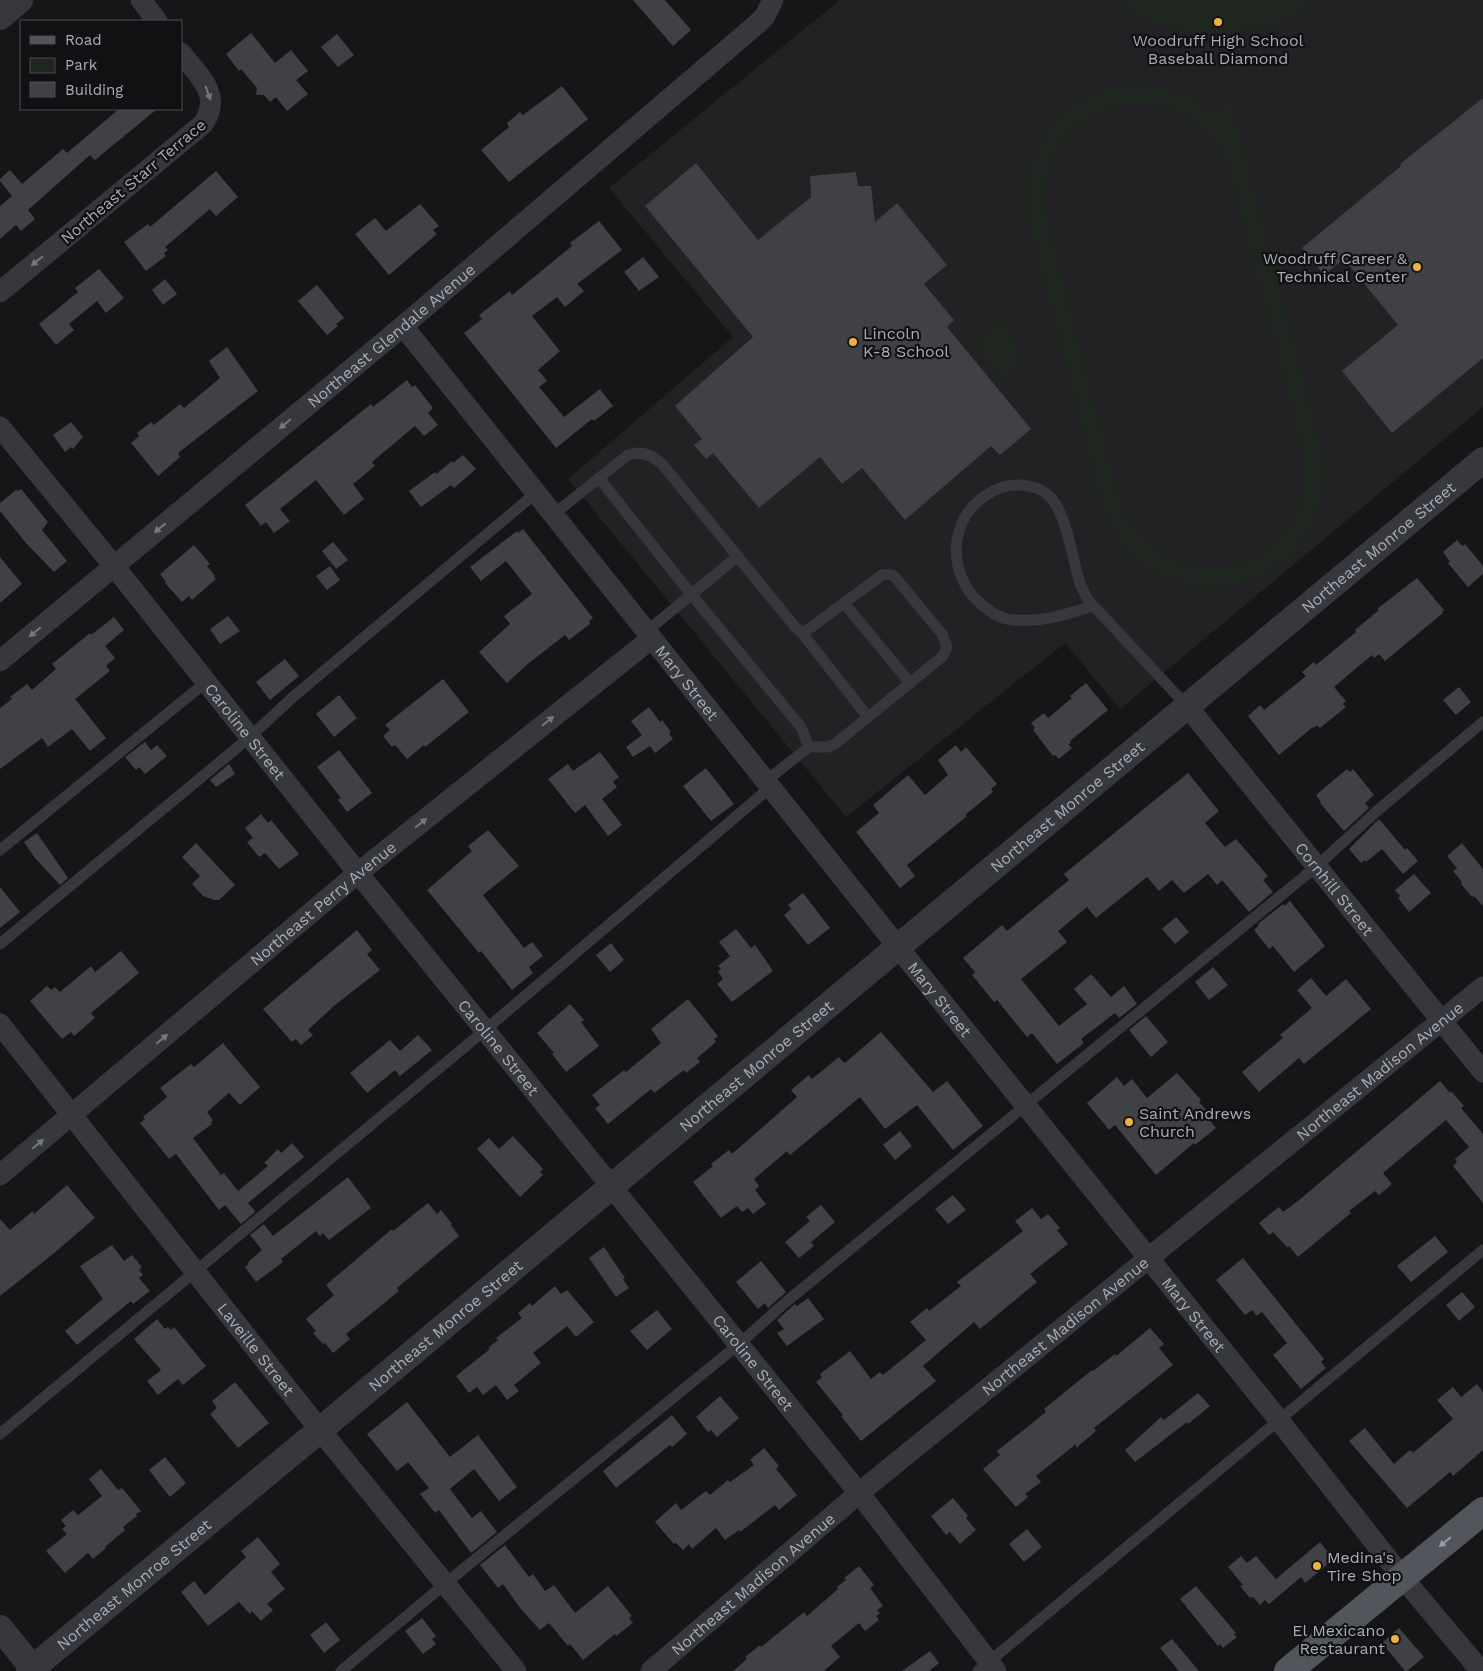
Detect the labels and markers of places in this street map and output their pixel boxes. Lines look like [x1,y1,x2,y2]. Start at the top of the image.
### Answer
marker: Woodruff High School Baseball Diamond [1212,16,1224,28]
place label: Woodruff High School Baseball Diamond [1133,31,1304,68]
place label: Woodruff Career & Technical Center [1263,249,1408,286]
marker: Woodruff Career & Technical Center [1411,261,1423,273]
place label: Lincoln K-8 School [863,324,949,361]
marker: Lincoln K-8 School [847,336,859,348]
place label: Saint Andrews Church [1139,1104,1251,1141]
marker: Saint Andrews Church [1123,1116,1135,1128]
place label: Medina's Tire Shop [1327,1548,1401,1585]
marker: Medina's Tire Shop [1311,1560,1323,1572]
place label: El Mexicano Restaurant [1292,1621,1385,1658]
marker: El Mexicano Restaurant [1389,1633,1401,1645]

